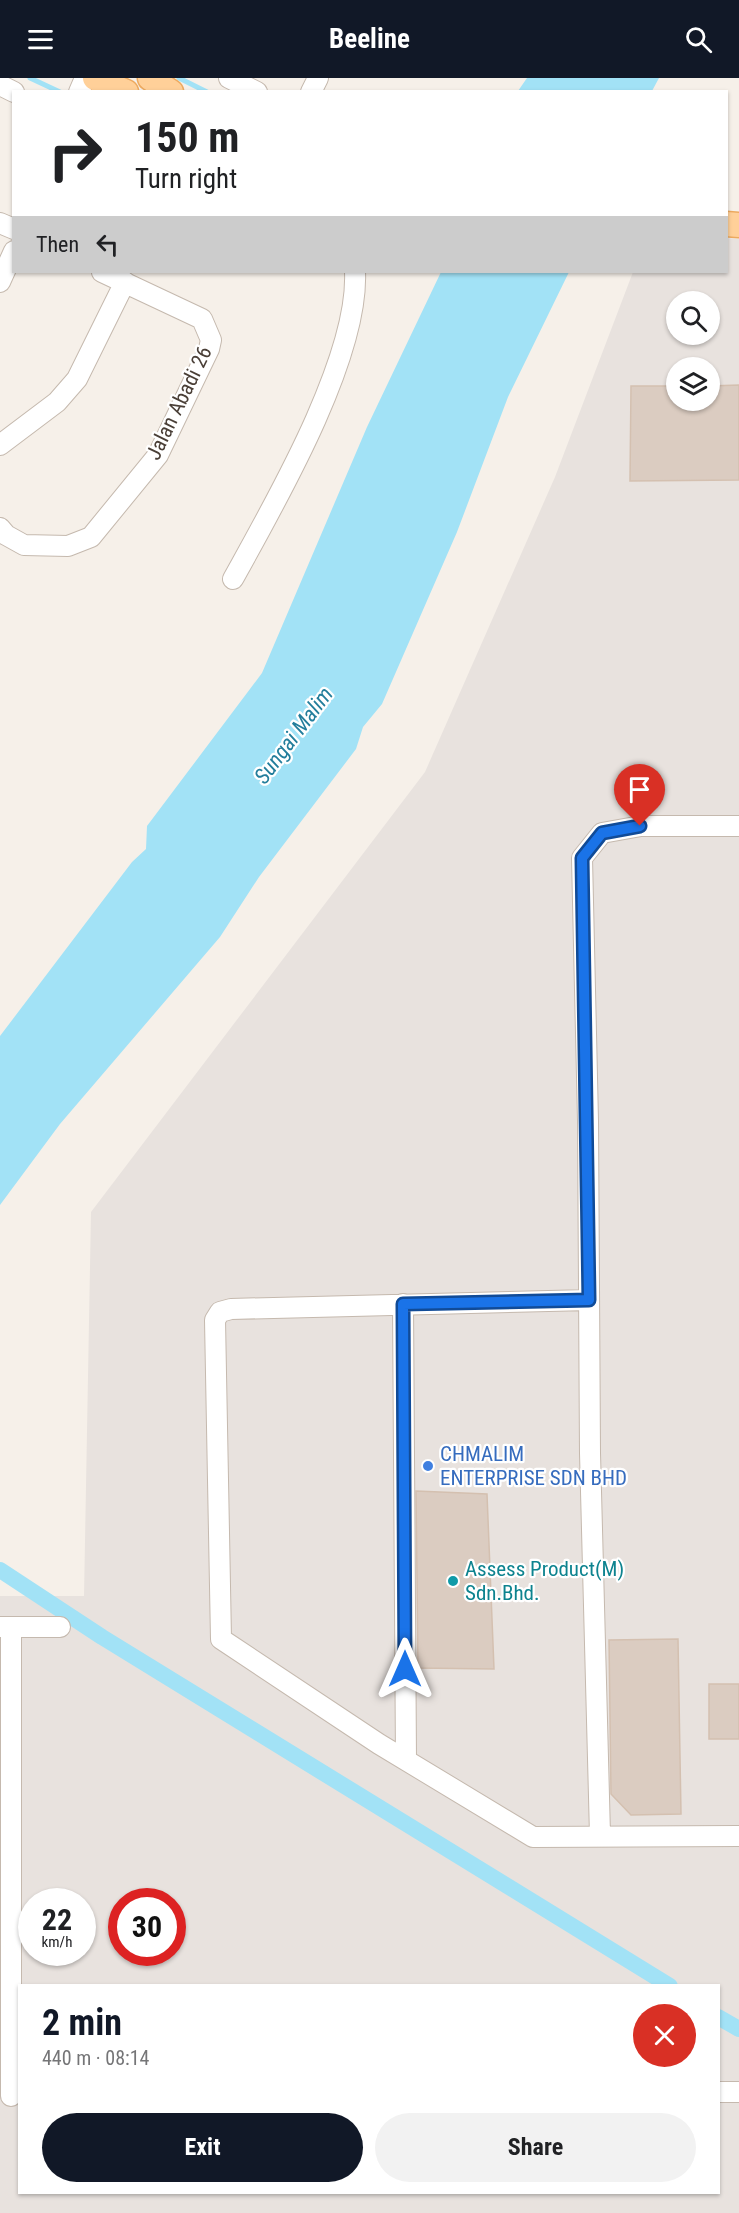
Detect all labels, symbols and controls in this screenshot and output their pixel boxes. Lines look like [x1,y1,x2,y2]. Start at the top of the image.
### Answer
icon: menu [24,23,57,56]
text: Beeline [329,23,410,55]
icon: search [682,23,715,56]
text: 150 m [135,113,240,162]
icon: right [36,114,114,192]
text: Turn right [135,163,237,195]
icon: left [91,228,124,261]
text: Then [36,232,79,257]
map controls [666,291,720,411]
button: search [666,291,720,345]
street label: Jalan Abadi 26 [141,342,217,464]
button: layers [666,357,720,411]
water label: Sungai Malim [249,682,338,789]
pin [614,764,665,826]
icon: arrive [623,773,656,806]
place label: CHMALIM ENTERPRISE SDN BHD [440,1442,627,1490]
marker: CHMALIM ENTERPRISE SDN BHD [421,1459,435,1473]
place label: Assess Product(M) Sdn.Bhd. [465,1557,624,1605]
marker: Assess Product(M) Sdn.Bhd. [446,1574,460,1588]
position arrow [373,1637,437,1701]
speed limit sign: 30 [108,1888,186,1966]
text: 22 [42,1902,72,1937]
text: km/h [42,1933,72,1951]
text: 2 min [42,2002,122,2044]
button: close [633,2004,696,2067]
text: 440 m · 08:14 [42,2046,149,2070]
button: Exit [42,2113,363,2182]
button: Share [375,2113,696,2182]

